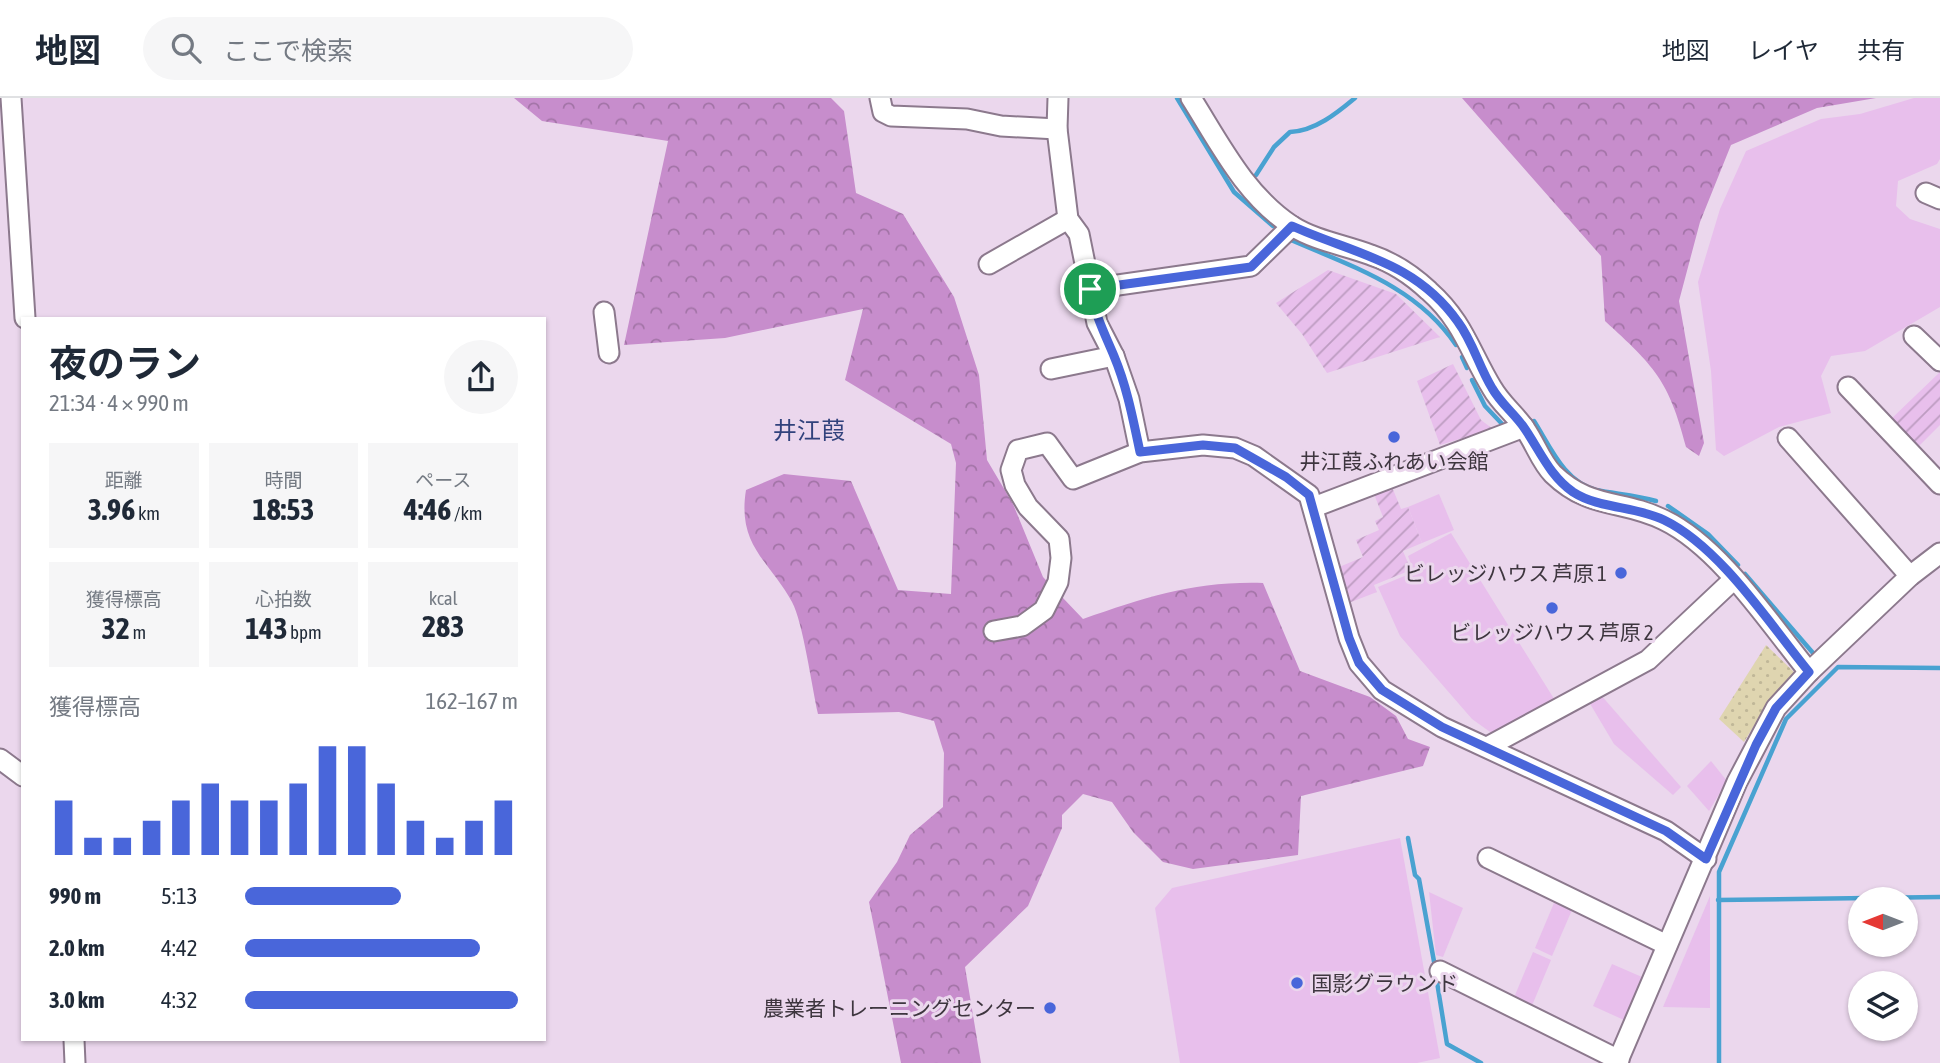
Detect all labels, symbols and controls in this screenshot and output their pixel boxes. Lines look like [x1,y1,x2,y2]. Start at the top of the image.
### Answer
search box [143,17,633,80]
icon: search [167,29,205,67]
text: 地図 [35,31,101,69]
text: ここで検索 [223,36,353,66]
text: 地図 [1662,37,1710,64]
text: レイヤ [1748,37,1819,64]
text: 共有 [1857,37,1905,64]
pin [1060,259,1120,319]
icon: arrive [1071,270,1109,308]
button: share [444,340,518,414]
text: 夜のラン [49,342,201,385]
text: 21:34 · 4 × 990 m [49,390,189,416]
district label: 井江葭 [773,417,845,444]
marker: 井江葭ふれあい会館 [1386,429,1402,445]
place label: 井江葭ふれあい会館 [1300,449,1489,473]
text: 距離 [105,469,143,491]
text: 時間 [264,469,303,491]
text: ペース [415,469,471,491]
text: 3.96 [88,492,135,526]
text: 18:53 [253,492,314,526]
text: 4:46 [404,492,451,526]
text: km [135,502,160,524]
text: /km [451,502,483,524]
place label: ビレッジハウス 芦原 1 [1404,561,1607,585]
marker: ビレッジハウス 芦原 1 [1613,565,1629,581]
text: kcal [429,587,458,609]
text: 獲得標高 [86,588,162,610]
text: 心拍数 [255,588,312,610]
marker: ビレッジハウス 芦原 2 [1544,600,1560,616]
text: 283 [422,609,464,643]
text: 32 [102,611,130,645]
text: 143 [245,611,288,645]
place label: ビレッジハウス 芦原 2 [1450,620,1654,644]
text: m [130,621,146,643]
text: bpm [288,621,322,643]
text: 162–167 m [425,688,518,714]
text: 獲得標高 [49,694,141,720]
text: 990 m [49,883,101,909]
text: 5:13 [161,883,198,909]
north arrow [1848,887,1918,957]
map controls [1848,887,1918,1041]
text: 2.0 km [49,935,105,961]
text: 4:42 [161,935,198,961]
place label: 国影グラウンド [1311,971,1458,995]
button: layers [1848,971,1918,1041]
marker: 国影グラウンド [1289,975,1305,991]
text: 3.0 km [49,987,105,1013]
text: 4:32 [161,987,198,1013]
place label: 農業者トレーニングセンター [763,996,1036,1020]
marker: 農業者トレーニングセンター [1042,1000,1058,1016]

